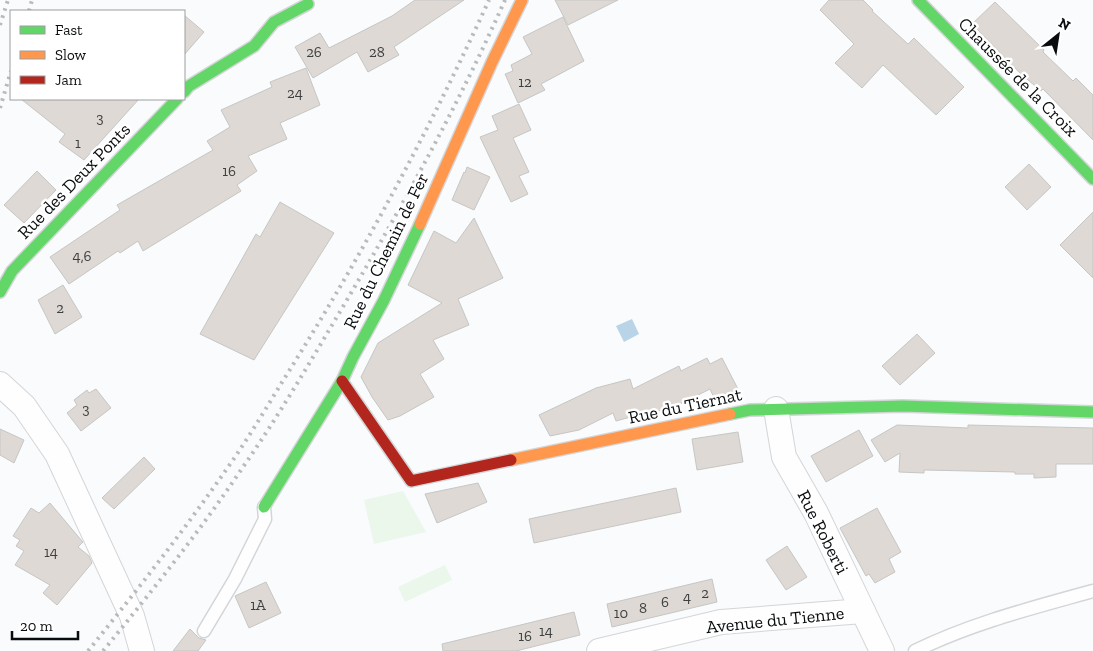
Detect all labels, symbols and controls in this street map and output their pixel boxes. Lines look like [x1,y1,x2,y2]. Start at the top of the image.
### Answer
legend [10,10,185,100]
north arrow [1033,10,1083,60]
street label: Chaussée de la Croix [954,13,1082,141]
text: N [1055,14,1073,34]
text: Fast [55,21,83,39]
house number: 26 [306,43,322,61]
house number: 28 [369,43,385,61]
text: Slow [55,46,87,64]
text: Jam [55,71,82,89]
house number: 12 [518,73,532,91]
house number: 24 [287,84,303,102]
house number: 3 [96,109,104,127]
street label: Rue des Deux Ponts [13,118,135,244]
house number: 1 [75,134,81,152]
house number: 16 [222,162,236,180]
street label: Rue du Chemin de Fer [339,169,433,333]
house number: 4,6 [73,247,91,265]
house number: 2 [56,299,64,317]
street label: Rue du Tiernat [626,383,744,429]
house number: 3 [82,400,90,418]
street label: Rue Roberti [792,486,854,578]
house number: 14 [44,543,58,561]
house number: 2 [701,584,709,602]
house number: 4 [683,588,691,606]
house number: 6 [661,593,669,611]
house number: 1A [250,596,266,614]
house number: 8 [639,599,647,617]
street label: Avenue du Tienne [705,602,845,638]
house number: 10 [614,604,628,622]
scale bar [12,608,79,640]
text: 20 m [20,617,53,635]
house number: 14 [539,622,553,640]
house number: 16 [518,627,532,645]

